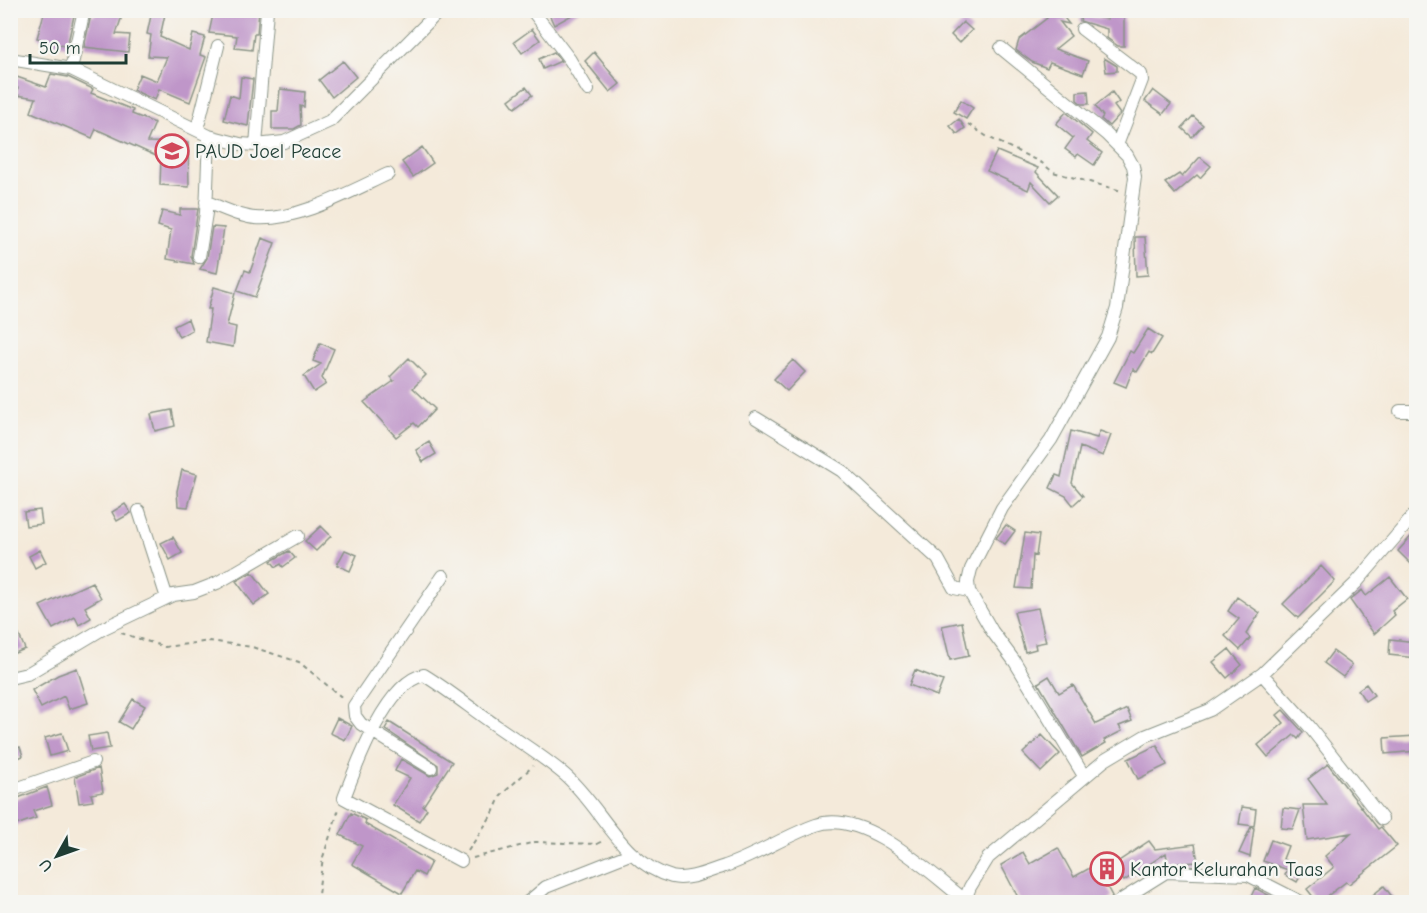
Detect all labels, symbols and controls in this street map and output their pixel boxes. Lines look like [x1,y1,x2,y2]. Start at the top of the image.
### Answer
scale bar [30,27,126,65]
text: 50 m [39,38,81,59]
school or university icon: PAUD Joel Peace [154,133,190,169]
place label: PAUD Joel Peace [195,140,341,163]
north arrow [27,826,87,886]
building icon: Kantor Kelurahan Taas [1089,851,1125,887]
text: U [36,855,57,875]
place label: Kantor Kelurahan Taas [1130,858,1323,881]

